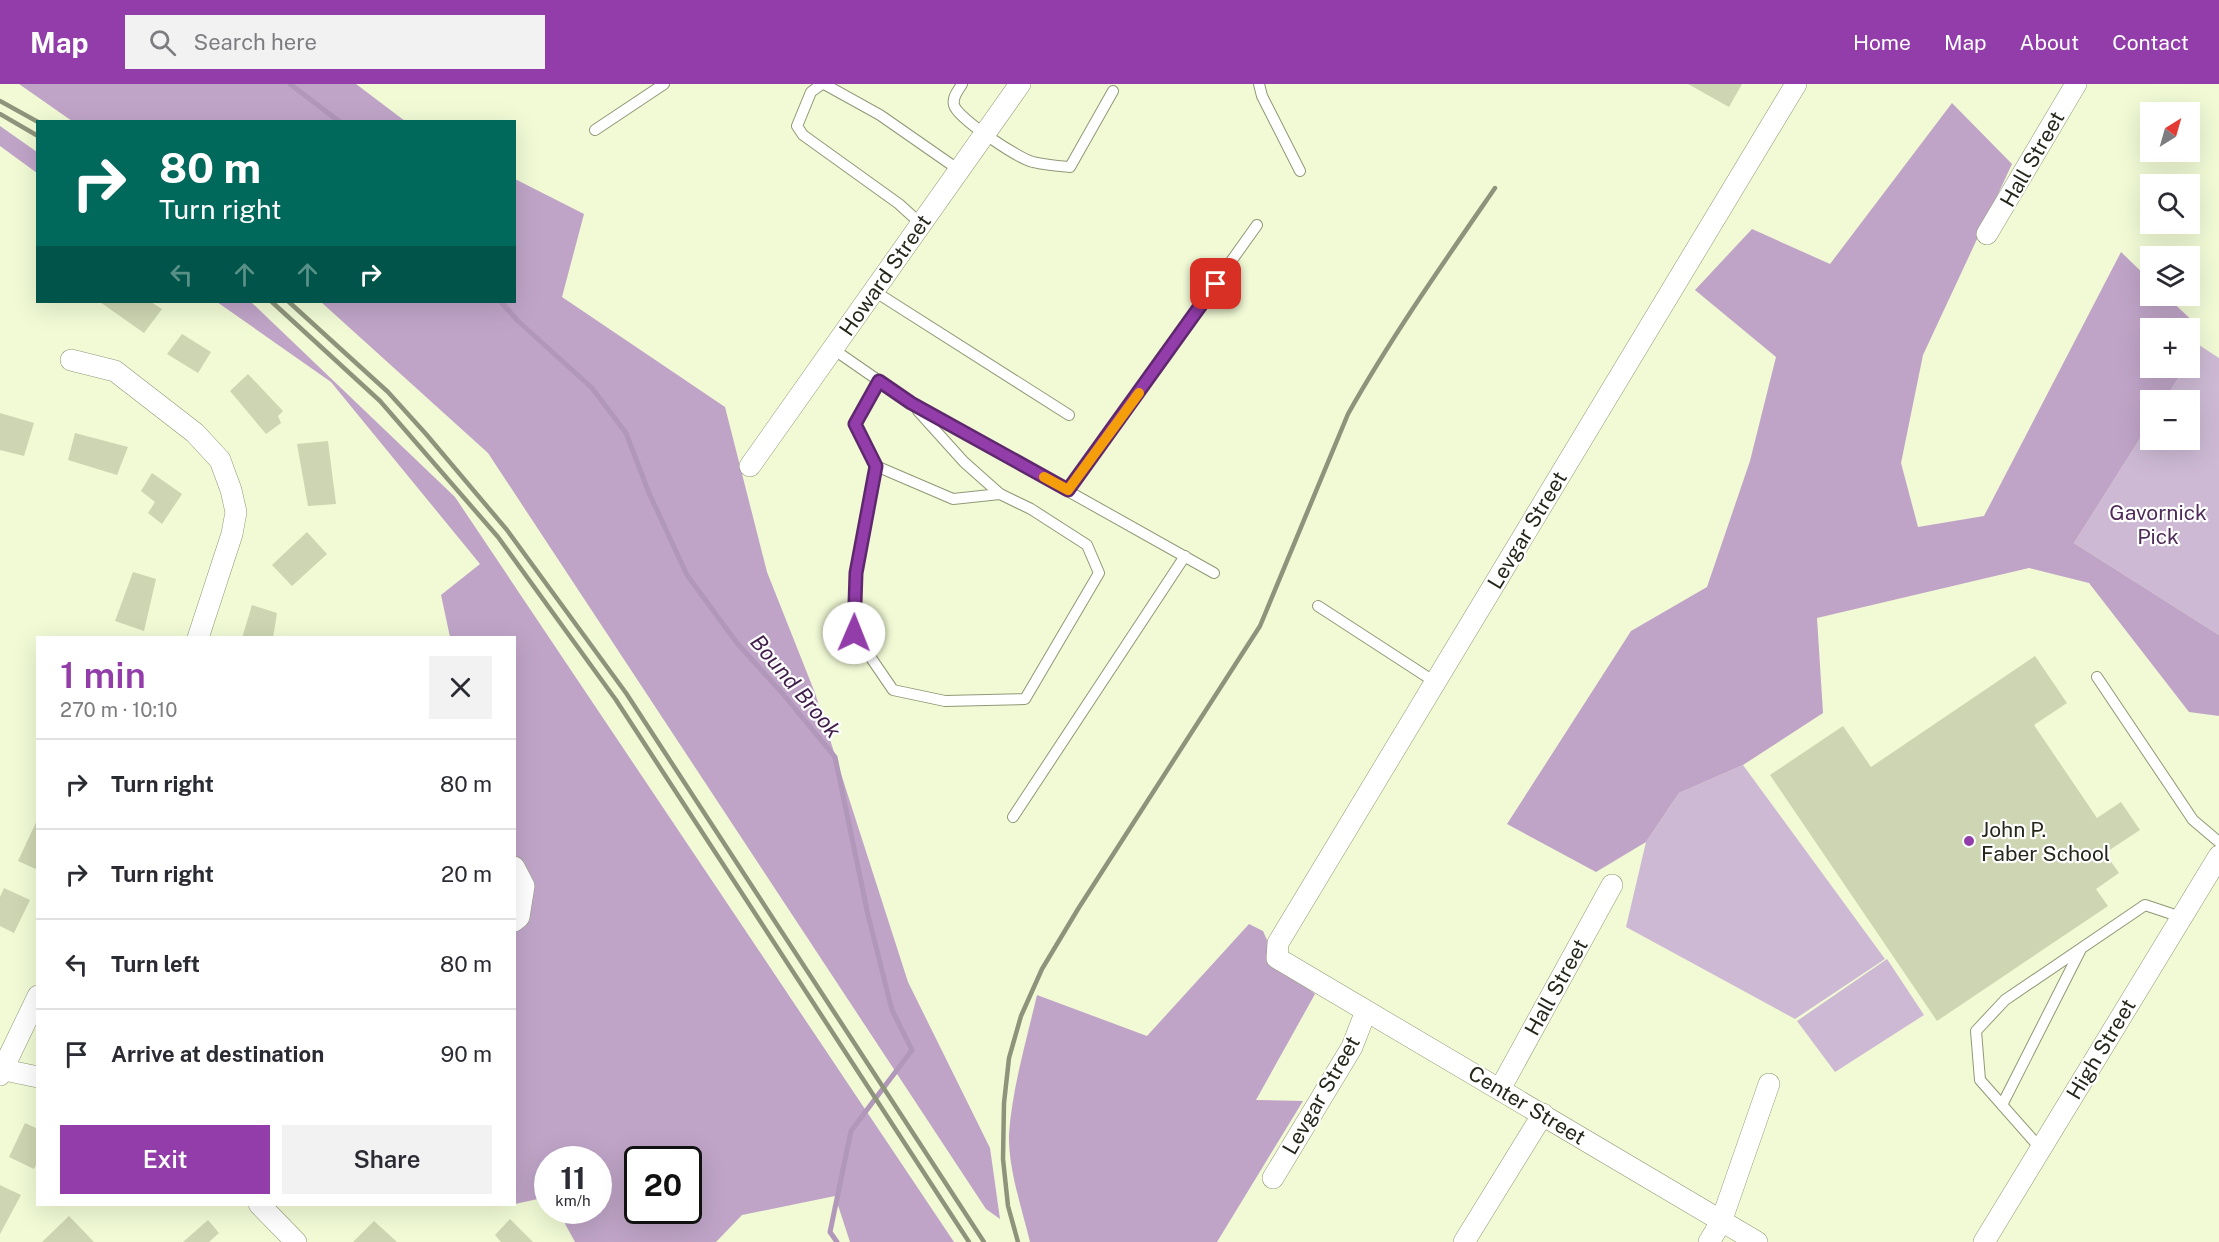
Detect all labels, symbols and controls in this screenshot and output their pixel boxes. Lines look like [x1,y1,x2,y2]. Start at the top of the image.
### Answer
search box [125,15,545,69]
text: Map [30,26,89,59]
icon: search [146,26,179,59]
text: Search here [194,29,317,55]
text: Home [1853,30,1911,55]
text: Map [1944,30,1987,55]
text: About [2020,30,2079,55]
text: Contact [2112,30,2189,55]
north arrow [2140,102,2200,162]
map controls [2140,102,2200,450]
street label: Hall Street [1995,107,2069,211]
text: 80 m [159,143,261,192]
icon: right [60,144,138,222]
button: search [2140,174,2200,234]
text: Turn right [159,193,282,225]
street label: Howard Street [834,209,936,341]
button: layers [2140,246,2200,306]
icon: left [165,258,198,291]
icon: ahead [228,258,261,291]
icon: ahead [291,258,324,291]
icon: right [354,258,387,291]
pin [1190,258,1241,309]
icon: arrive [1199,267,1232,300]
button: + [2140,318,2200,378]
button: − [2140,390,2200,450]
street label: Levgar Street [1482,467,1572,593]
park label: Gavornick Pick [2109,500,2207,549]
position arrow [822,601,886,665]
water label: Bound Brook [745,629,847,743]
text: 1 min [60,654,146,696]
button: close [429,656,492,719]
text: 270 m · 10:10 [60,698,177,722]
icon: right [60,768,93,801]
text: Turn right [111,771,214,797]
text: 80 m [440,771,492,797]
place label: John P. Faber School [1981,817,2110,866]
marker: John P. Faber School [1962,834,1976,848]
icon: right [60,858,93,891]
text: Turn right [111,861,214,887]
text: 20 m [441,861,492,887]
street label: Hall Street [1519,934,1593,1040]
icon: left [60,948,93,981]
text: Turn left [111,951,200,977]
text: 80 m [440,951,492,977]
street label: High Street [2061,994,2141,1104]
street label: Levgar Street [1277,1031,1365,1159]
icon: arrive [60,1038,93,1071]
text: Arrive at destination [111,1041,324,1067]
text: 90 m [441,1041,492,1067]
street label: Center Street [1464,1060,1590,1150]
button: Exit [60,1125,270,1194]
button: Share [282,1125,492,1194]
speed limit sign: 20 [624,1146,702,1224]
text: 11 [560,1160,586,1196]
text: km/h [555,1192,591,1209]

